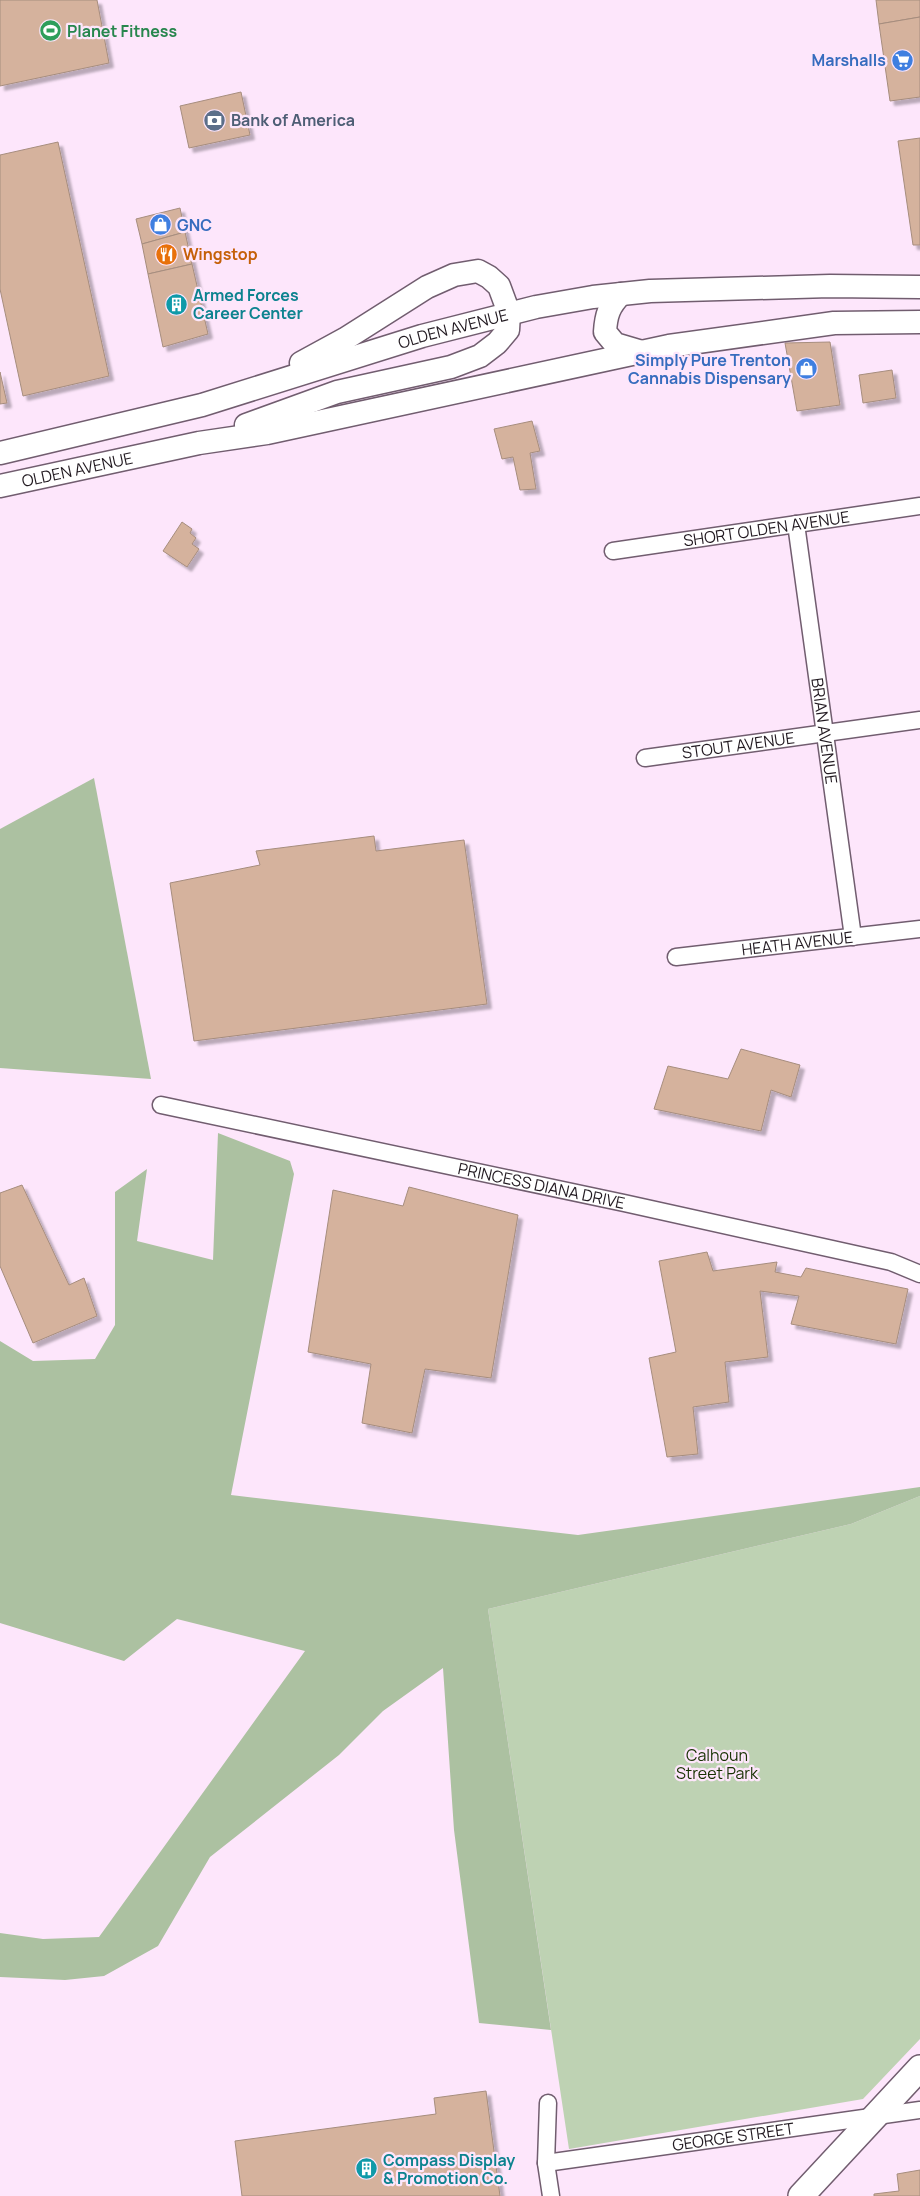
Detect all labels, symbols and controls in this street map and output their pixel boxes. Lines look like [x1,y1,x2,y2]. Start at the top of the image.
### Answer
sports icon: Planet Fitness [39,19,63,43]
place label: Planet Fitness [67,20,178,42]
supermarket icon: Marshalls [890,48,914,72]
place label: Marshalls [812,49,886,71]
bank icon: Bank of America [203,108,227,132]
place label: Bank of America [231,109,355,131]
shop icon: GNC [149,213,173,237]
place label: GNC [177,214,212,236]
restaurant icon: Wingstop [155,242,179,266]
place label: Wingstop [183,243,258,265]
place label: Armed Forces Career Center [193,284,303,324]
building icon: Armed Forces Career Center [165,292,189,316]
street label: OLDEN AVENUE [395,304,510,354]
place label: Simply Pure Trenton Cannabis Dispensary [628,349,791,389]
shop icon: Simply Pure Trenton Cannabis Dispensary [795,357,819,381]
street label: OLDEN AVENUE [20,447,135,492]
street label: SHORT OLDEN AVENUE [682,505,851,552]
street label: BRIAN AVENUE [806,676,843,786]
street label: STOUT AVENUE [680,726,796,764]
street label: HEATH AVENUE [740,926,854,960]
street label: PRINCESS DIANA DRIVE [456,1157,627,1214]
park label: Calhoun Street Park [676,1744,759,1784]
street label: GEORGE STREET [671,2117,796,2156]
place label: Compass Display & Promotion Co. [383,2149,515,2189]
building icon: Compass Display & Promotion Co. [355,2157,379,2181]

